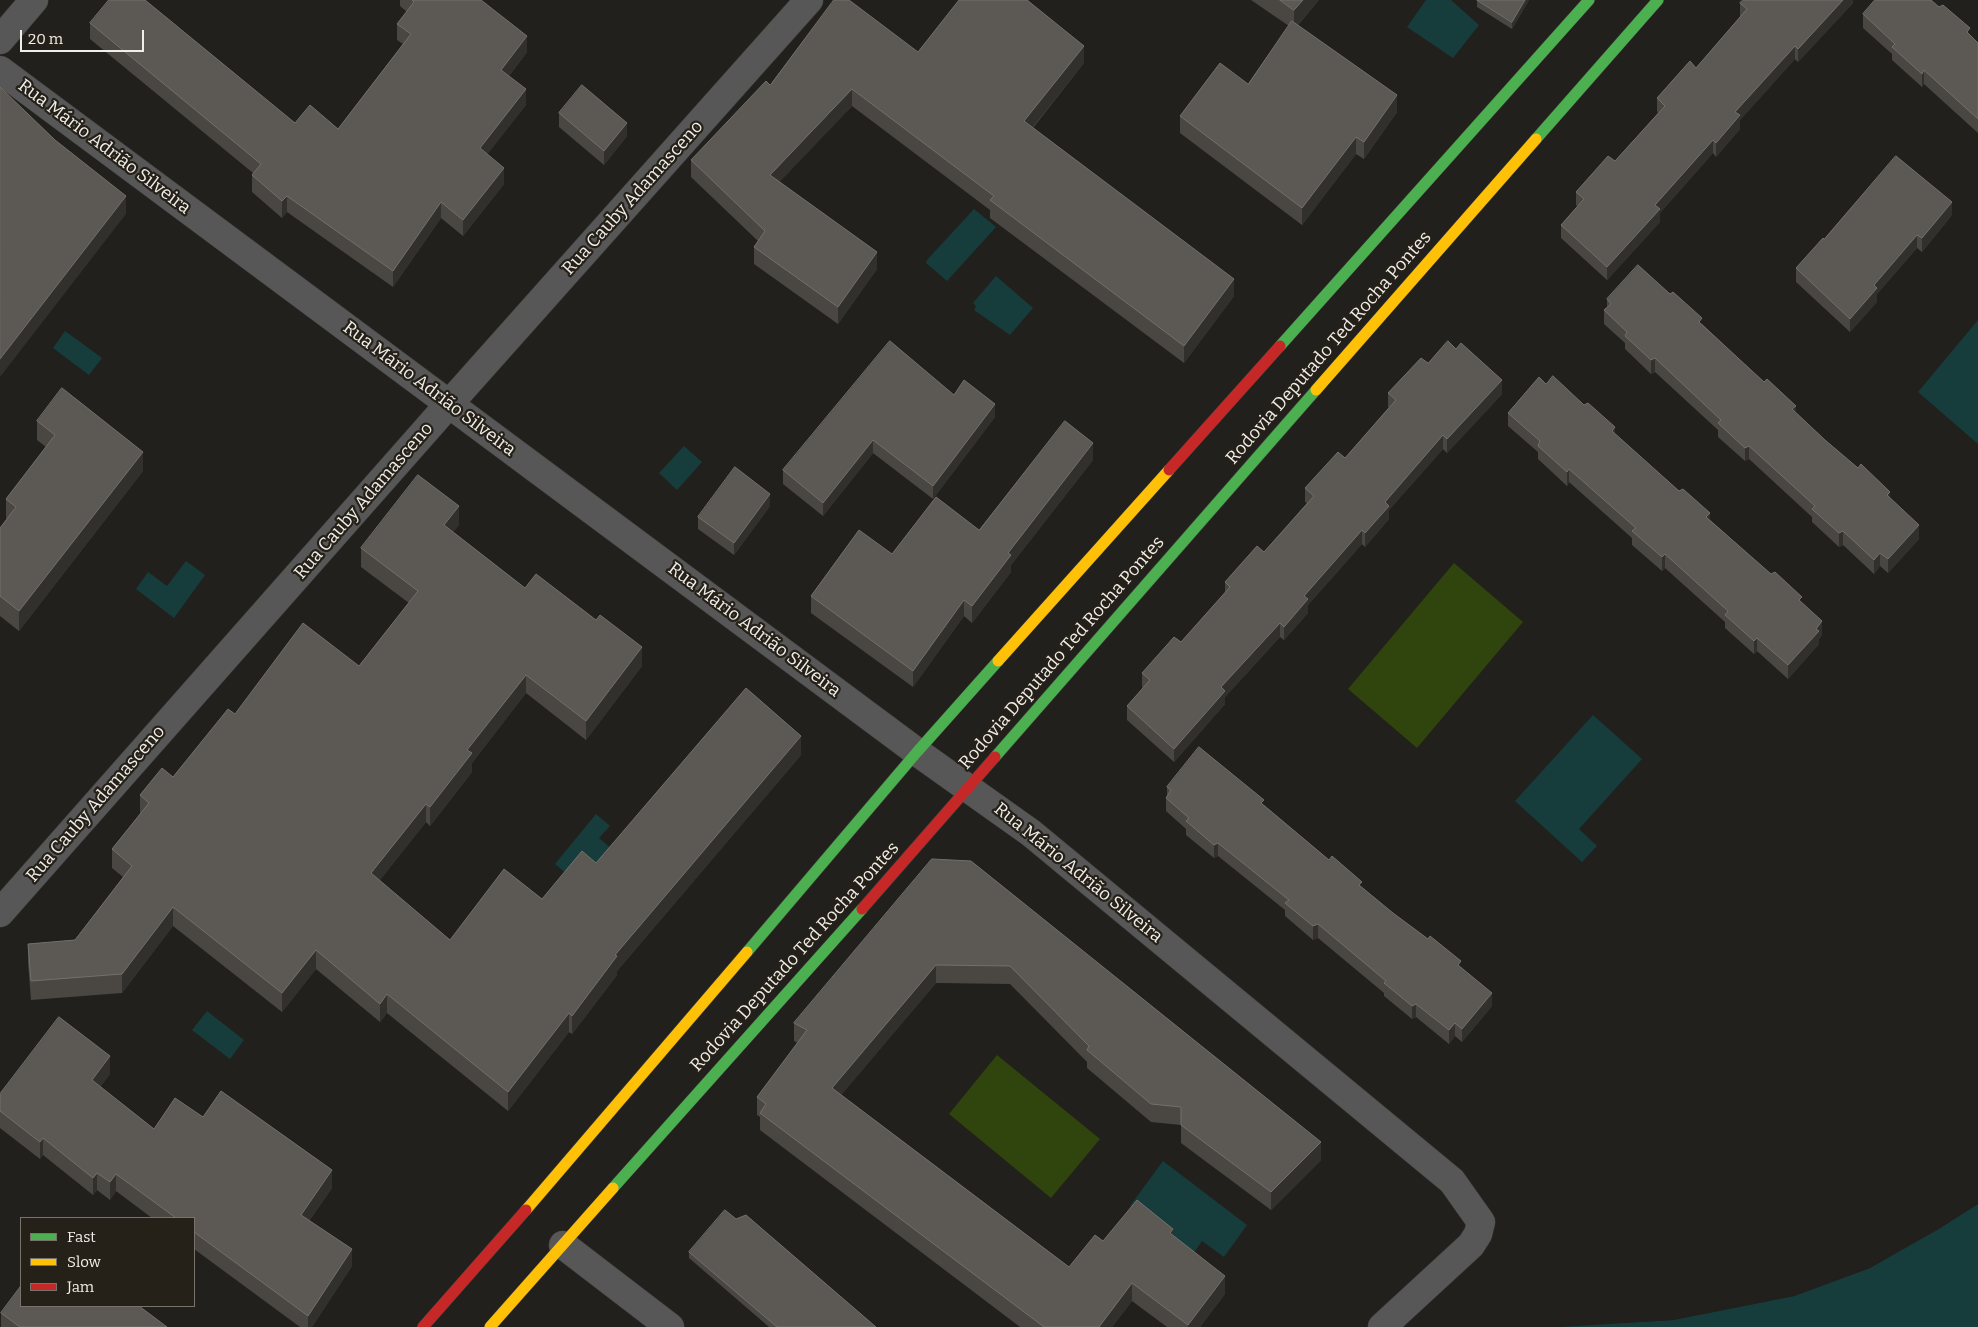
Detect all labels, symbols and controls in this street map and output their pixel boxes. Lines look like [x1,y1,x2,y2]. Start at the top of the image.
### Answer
scale bar [22,20,146,52]
text: 20 m [28,30,63,48]
street label: Rua Mário Adrião Silveira [13,75,195,219]
street label: Rua Cauby Adamasceno [558,116,708,280]
street label: Rodovia Deputado Ted Rocha Pontes [1222,227,1436,469]
street label: Rua Mário Adrião Silveira [338,317,520,461]
street label: Rua Cauby Adamasceno [290,418,438,584]
street label: Rodovia Deputado Ted Rocha Pontes [955,532,1169,774]
street label: Rua Mário Adrião Silveira [663,558,845,702]
street label: Rua Cauby Adamasceno [22,721,170,887]
street label: Rua Mário Adrião Silveira [989,798,1167,948]
street label: Rodovia Deputado Ted Rocha Pontes [686,838,904,1076]
legend [20,1217,195,1307]
text: Fast [67,1228,96,1246]
text: Slow [67,1253,101,1271]
text: Jam [67,1278,94,1296]

